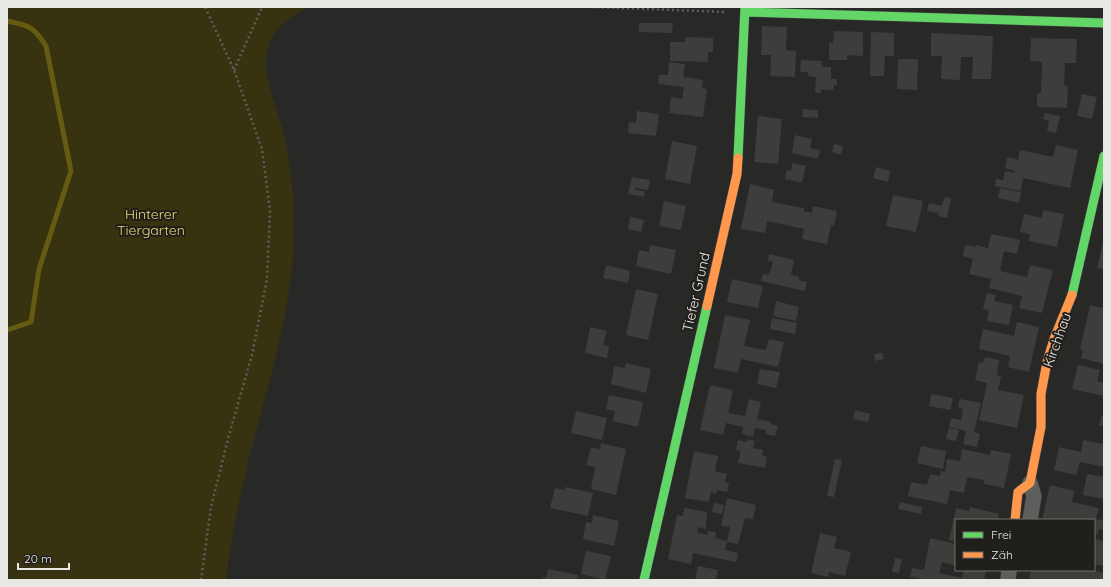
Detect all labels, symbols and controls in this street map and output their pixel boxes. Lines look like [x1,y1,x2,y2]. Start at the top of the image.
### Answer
park label: Hinterer Tiergarten [117,205,185,239]
street label: Tiefer Grund [678,251,714,333]
street label: Kirchhau [1039,310,1075,370]
legend [955,519,1095,571]
text: Frei [991,527,1011,542]
scale bar [18,545,69,571]
text: Zäh [991,547,1013,562]
text: 20 m [24,551,52,566]

